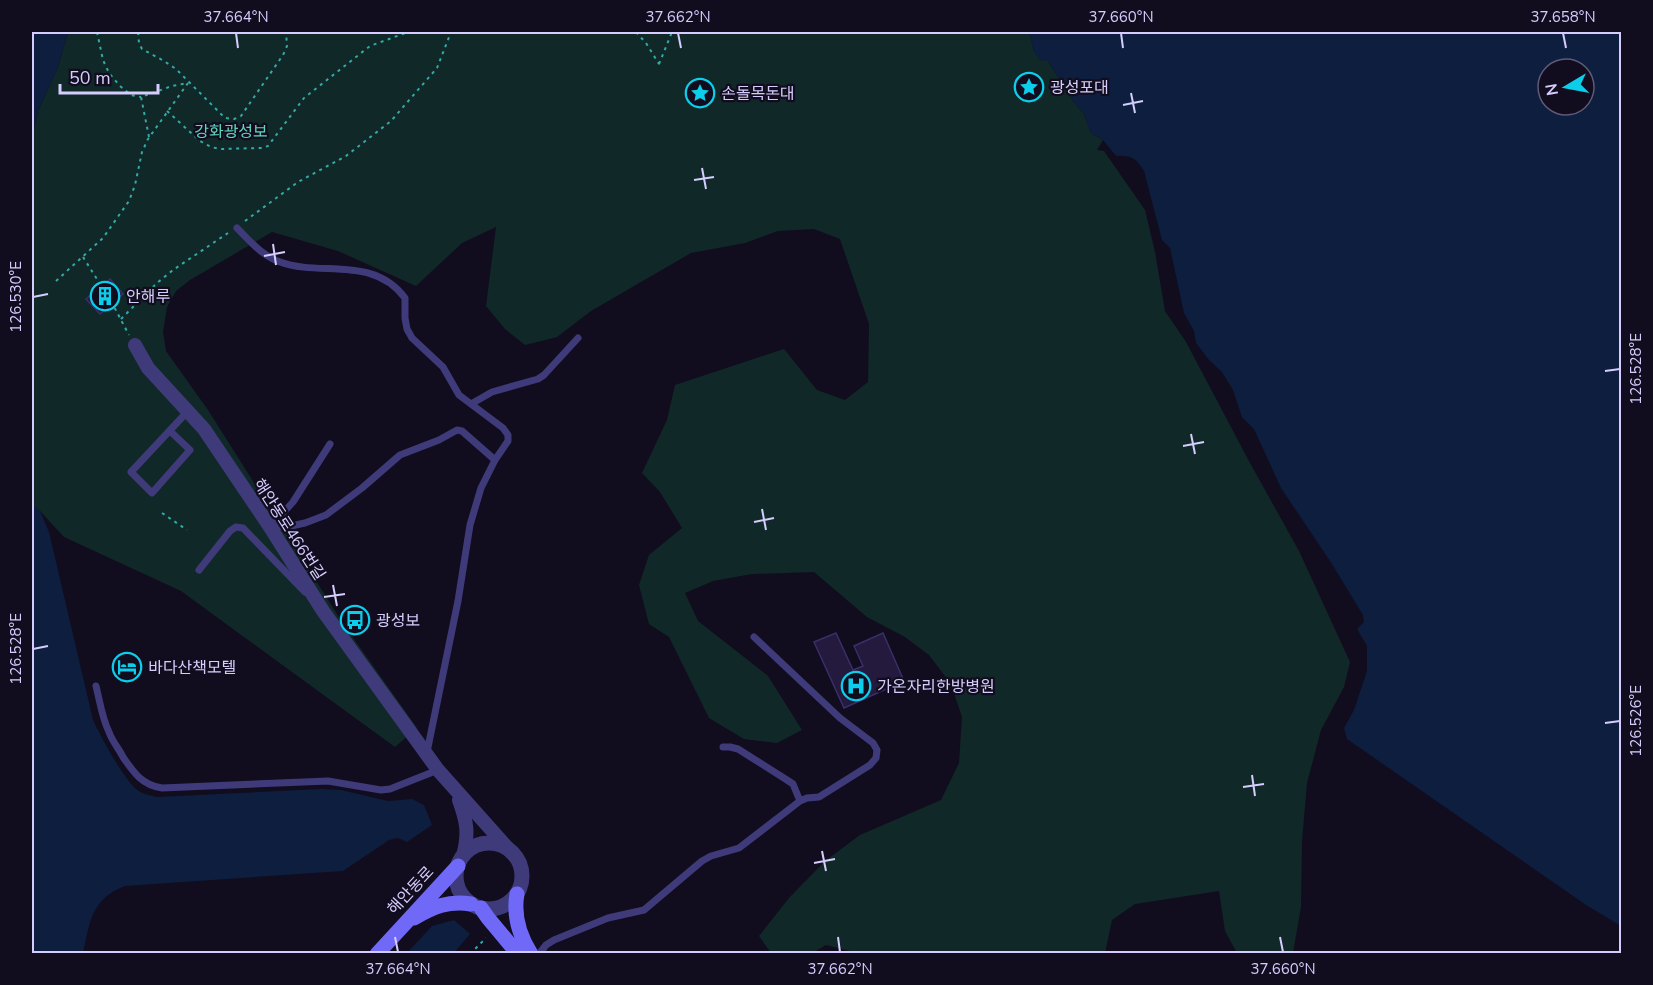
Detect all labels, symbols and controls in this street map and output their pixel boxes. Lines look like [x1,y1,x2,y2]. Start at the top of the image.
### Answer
text: 37.664°N [203,7,269,27]
text: 37.662°N [645,7,711,27]
text: 37.660°N [1088,7,1154,27]
text: 37.658°N [1530,7,1596,27]
scale bar [60,57,158,95]
north arrow [1536,57,1596,117]
text: 50 m [69,66,111,90]
place icon: 광성포대 [1013,71,1045,103]
place icon: 손돌목돈대 [684,77,716,109]
place label: 광성포대 [1050,77,1109,99]
text: N [1540,82,1564,97]
place label: 손돌목돈대 [721,83,795,105]
park label: 강화광성보 [194,121,268,143]
text: 126.530°E [6,261,26,333]
building icon: 안해루 [89,280,121,312]
place label: 안해루 [126,286,170,308]
text: 126.528°E [1626,333,1646,405]
street label: 해안동로466번길 [248,474,330,585]
bus stop icon: 광성보 [339,604,371,636]
place label: 광성보 [376,610,420,632]
text: 126.528°E [6,613,26,685]
hotel icon: 바다산책모텔 [111,651,143,683]
place label: 바다산책모텔 [148,657,236,679]
hospital icon: 가온자리한방병원 [840,670,872,702]
place label: 가온자리한방병원 [877,676,995,698]
text: 126.526°E [1626,685,1646,757]
street label: 해안동로 [383,861,439,920]
text: 37.664°N [365,959,431,979]
text: 37.662°N [807,959,873,979]
text: 37.660°N [1250,959,1316,979]

